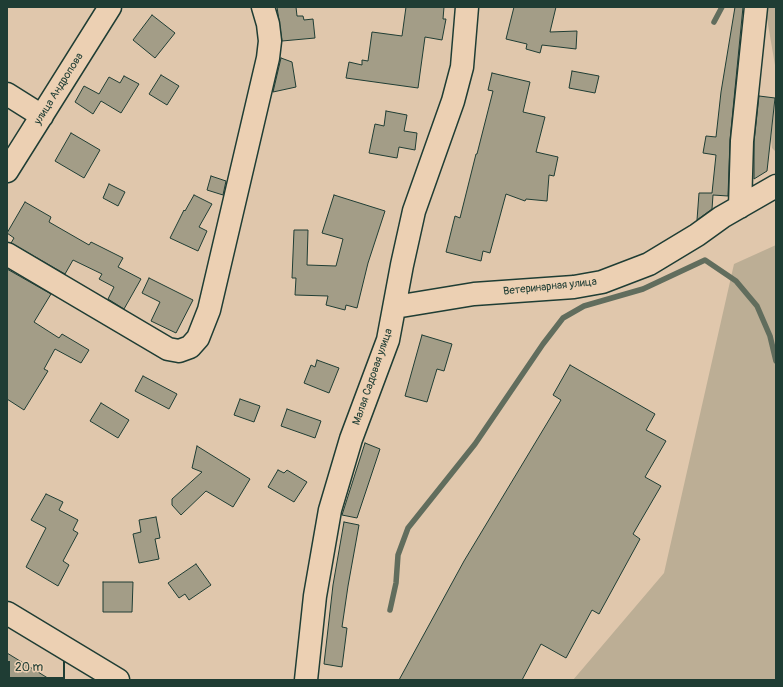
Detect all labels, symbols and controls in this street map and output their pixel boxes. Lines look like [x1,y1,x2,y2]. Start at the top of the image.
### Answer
street label: улица Андропова [32,51,86,127]
street label: Ветеринарная улица [503,276,597,298]
street label: Малая Садовая улица [350,327,396,427]
scale bar [10,653,67,679]
text: 20 m [15,660,43,675]

